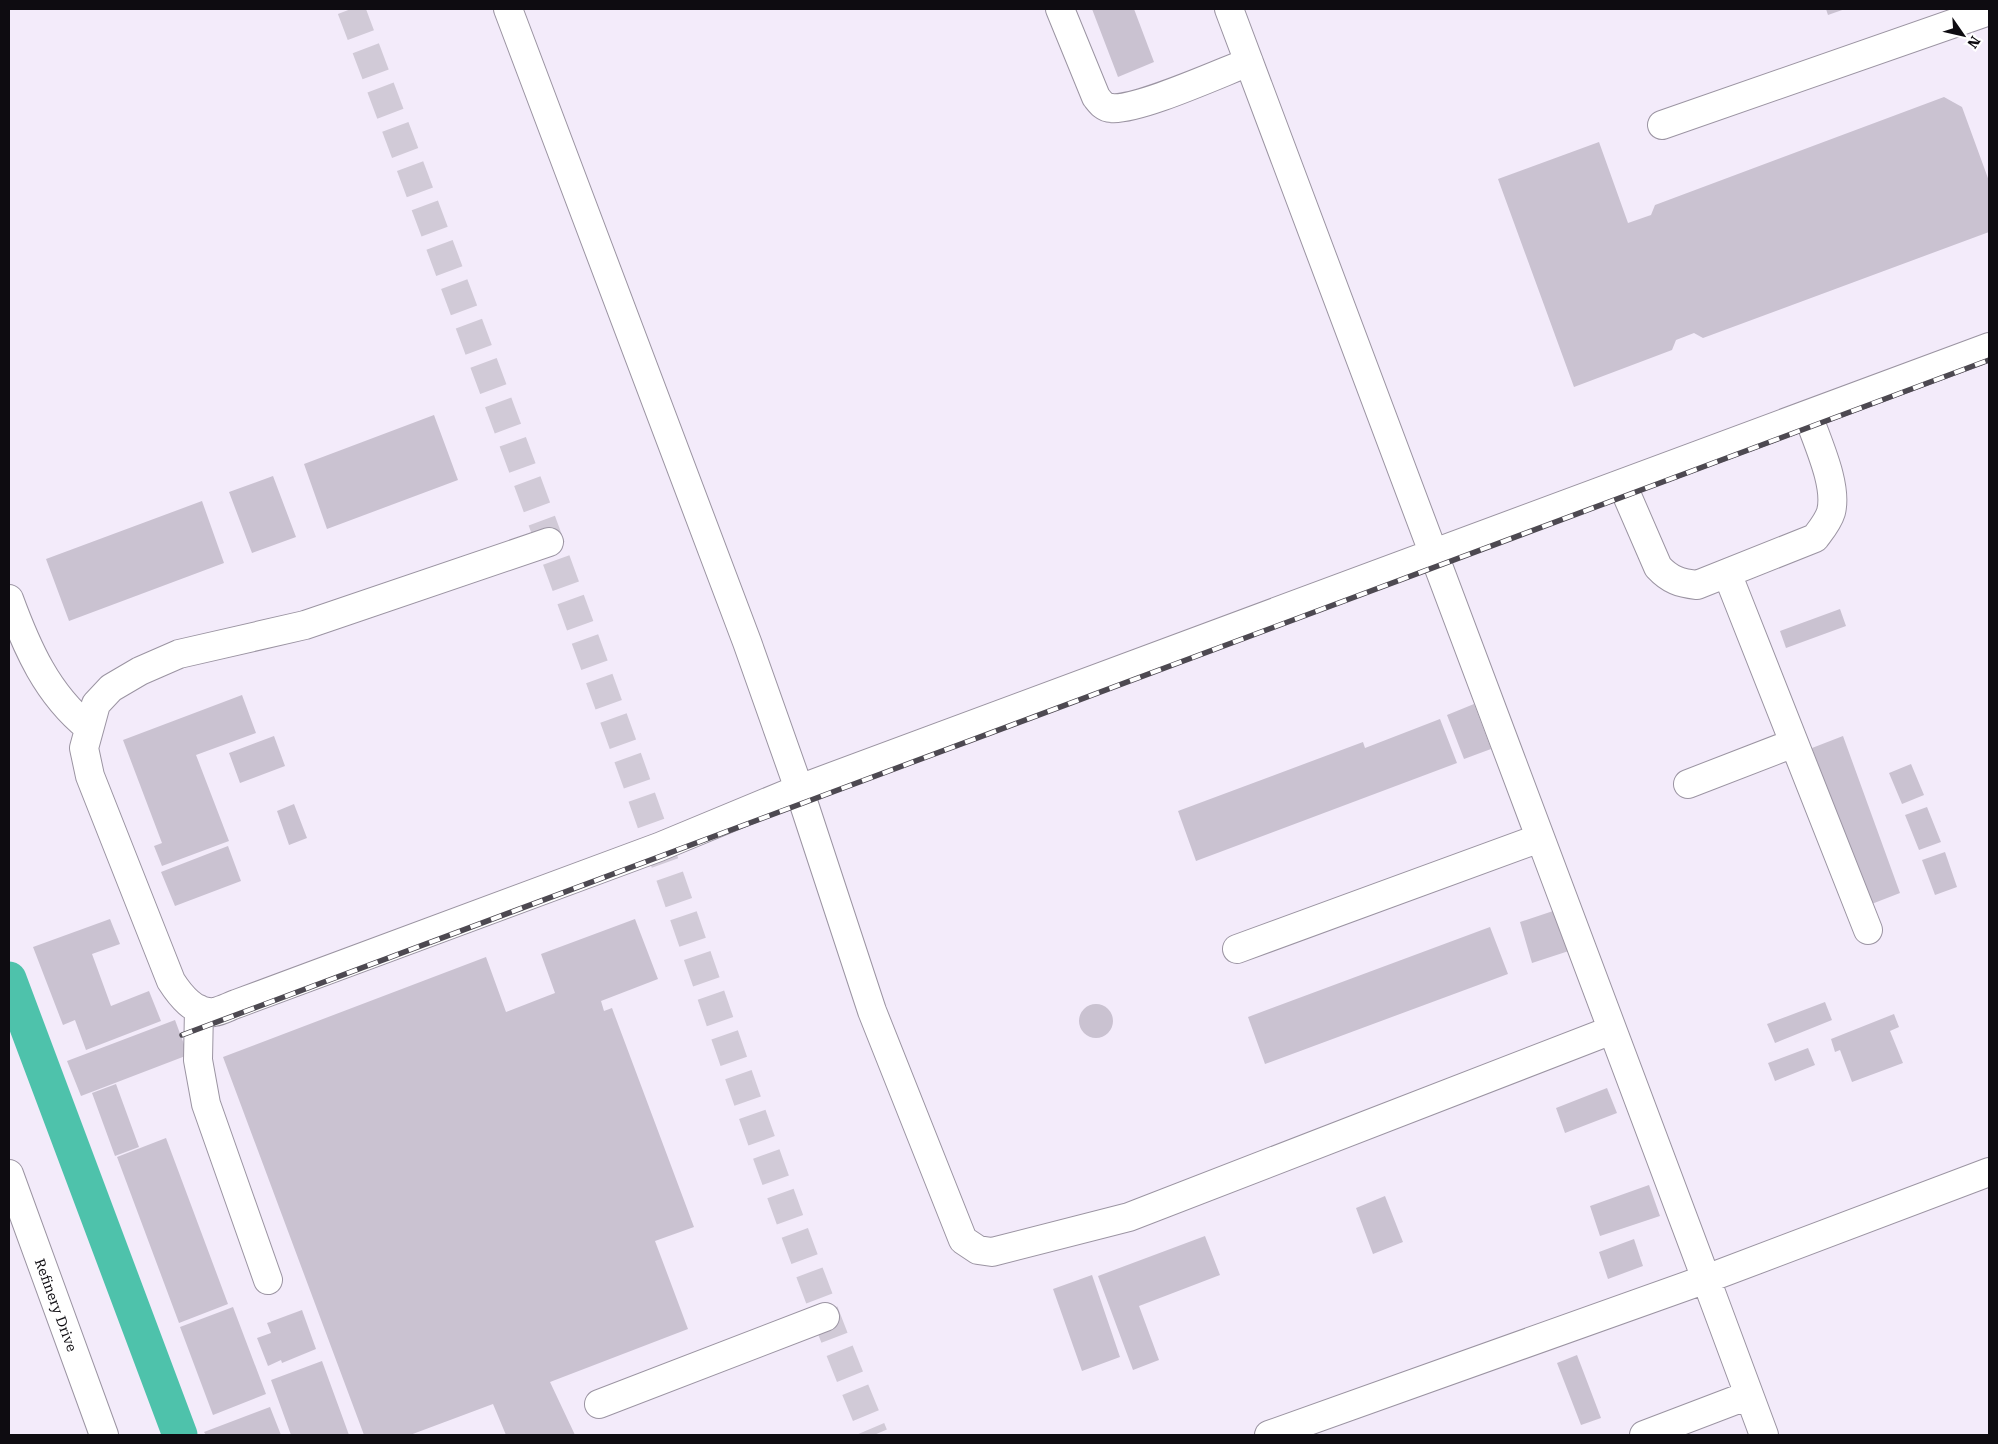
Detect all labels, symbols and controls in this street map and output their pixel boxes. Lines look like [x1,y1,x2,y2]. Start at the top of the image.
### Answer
north arrow [1938,10,1988,60]
text: N [1964,33,1983,51]
street label: Refinery Drive [32,1256,80,1354]

